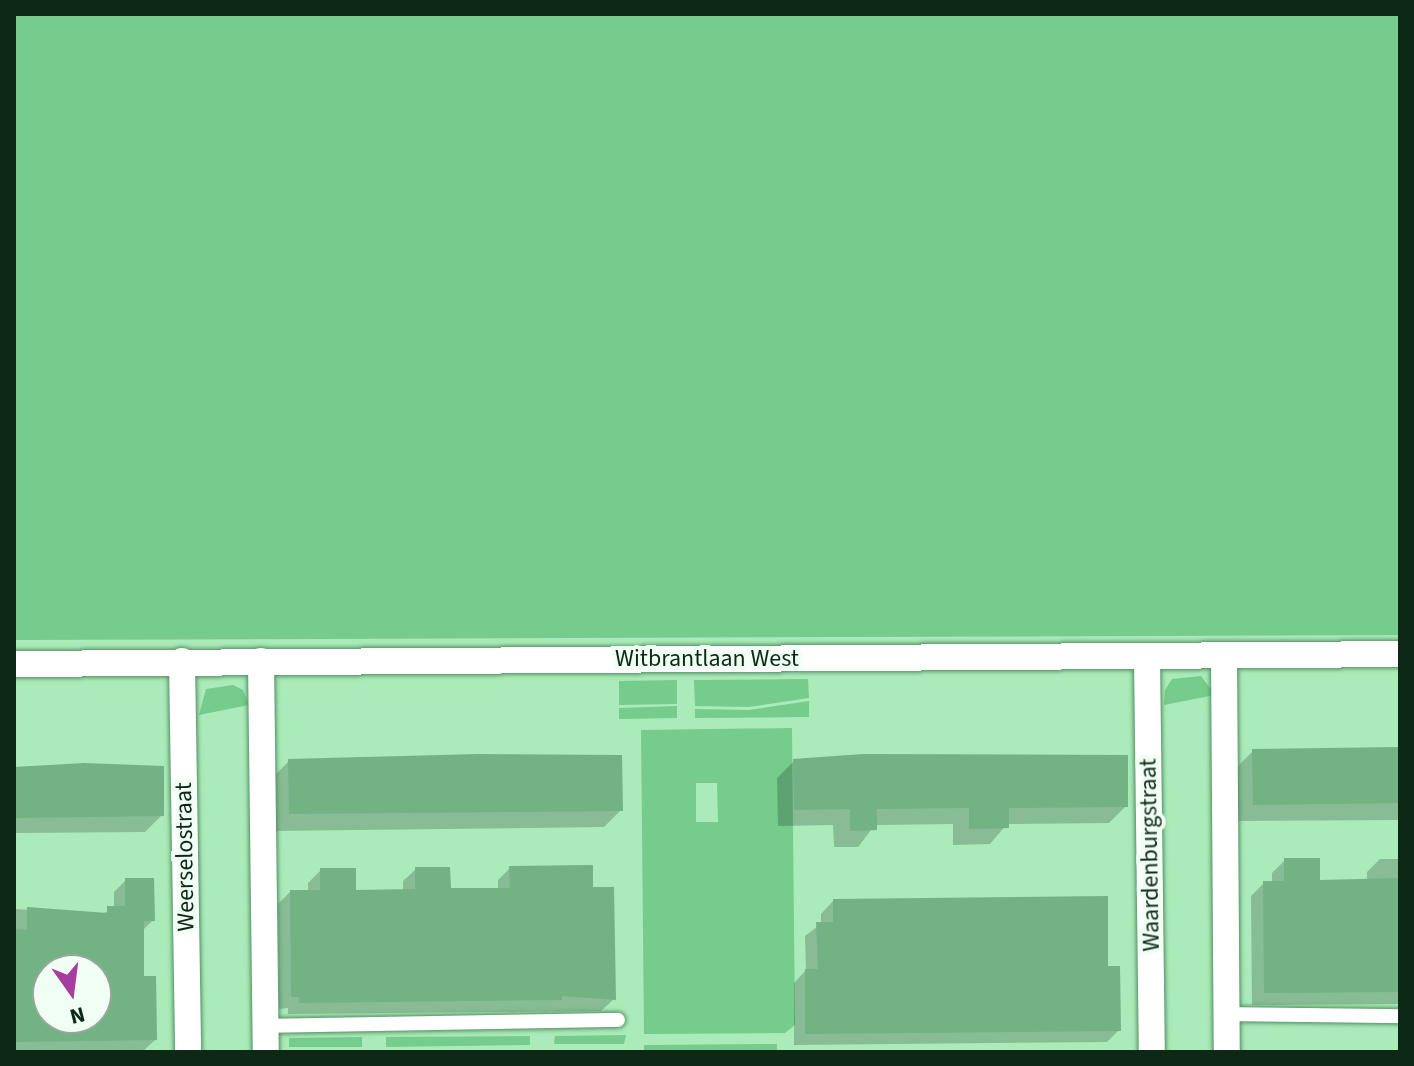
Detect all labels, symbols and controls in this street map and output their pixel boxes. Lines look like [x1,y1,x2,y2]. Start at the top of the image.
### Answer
street label: Witbrantlaan West [615,645,799,673]
street label: Waardenburgstraat [1134,758,1166,952]
street label: Weerselostraat [169,782,201,932]
north arrow [32,954,112,1034]
text: N [66,998,88,1033]

